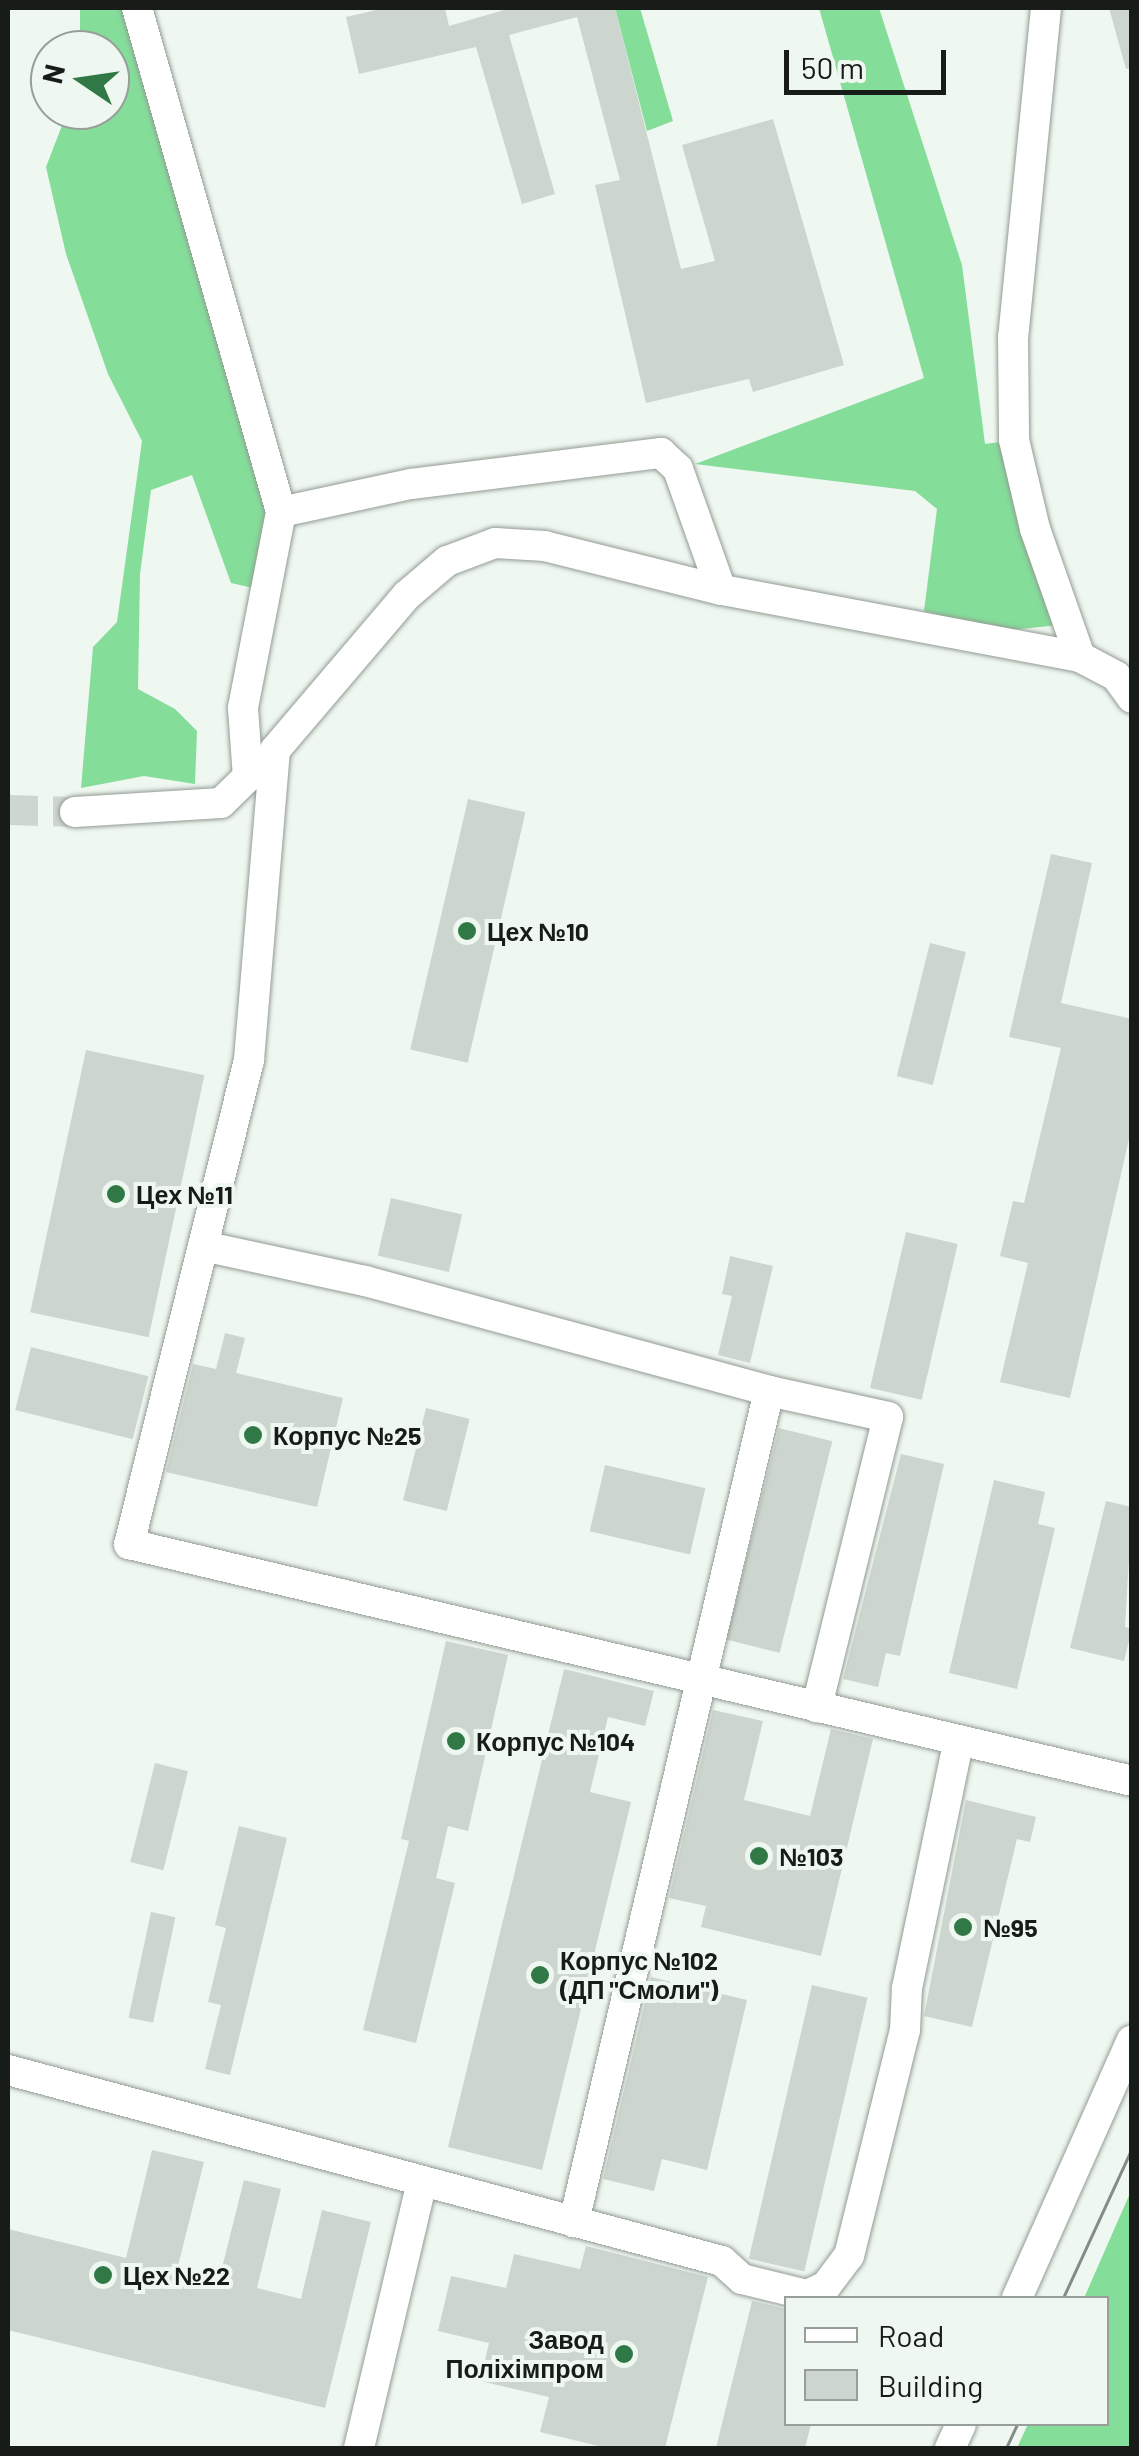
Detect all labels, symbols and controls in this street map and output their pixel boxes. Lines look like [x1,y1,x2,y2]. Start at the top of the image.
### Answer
north arrow [30,30,130,130]
scale bar [789,30,952,92]
text: 50 m [801,49,864,85]
text: N [34,61,71,87]
place label: Цех №10 [487,916,589,946]
marker: Цех №10 [456,920,478,942]
place label: Цех №11 [136,1179,233,1209]
marker: Цех №11 [105,1183,127,1205]
place label: Корпус №25 [273,1420,421,1450]
marker: Корпус №25 [242,1424,264,1446]
place label: Корпус №104 [476,1726,635,1756]
marker: Корпус №104 [445,1730,467,1752]
place label: №103 [779,1841,843,1871]
marker: №103 [748,1845,770,1867]
place label: №95 [983,1912,1038,1942]
marker: №95 [952,1916,974,1938]
place label: Корпус №102 (ДП "Смоли") [560,1946,718,2005]
marker: Корпус №102 (ДП "Смоли") [529,1964,551,1986]
place label: Цех №22 [123,2260,230,2290]
marker: Цех №22 [92,2264,114,2286]
legend [784,2296,1109,2426]
text: Road [878,2317,944,2353]
place label: Завод Поліхімпром [445,2325,604,2384]
marker: Завод Поліхімпром [613,2343,635,2365]
text: Building [878,2367,983,2403]

